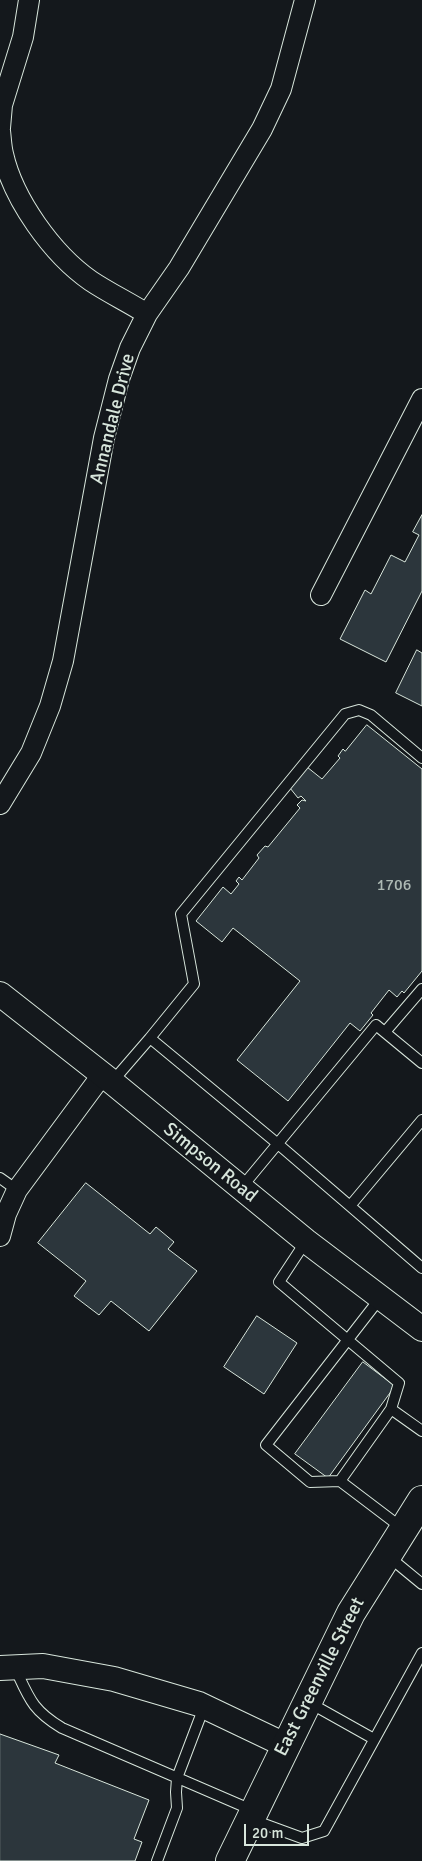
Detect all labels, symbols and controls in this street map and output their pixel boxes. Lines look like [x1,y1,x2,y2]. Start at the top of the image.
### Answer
street label: Annandale Drive [86,351,140,487]
house number: 1706 [377,876,411,896]
street label: Simpson Road [158,1118,262,1208]
street label: East Greenville Street [270,1594,370,1760]
scale bar [247,1814,312,1846]
text: 20 m [252,1824,283,1842]

